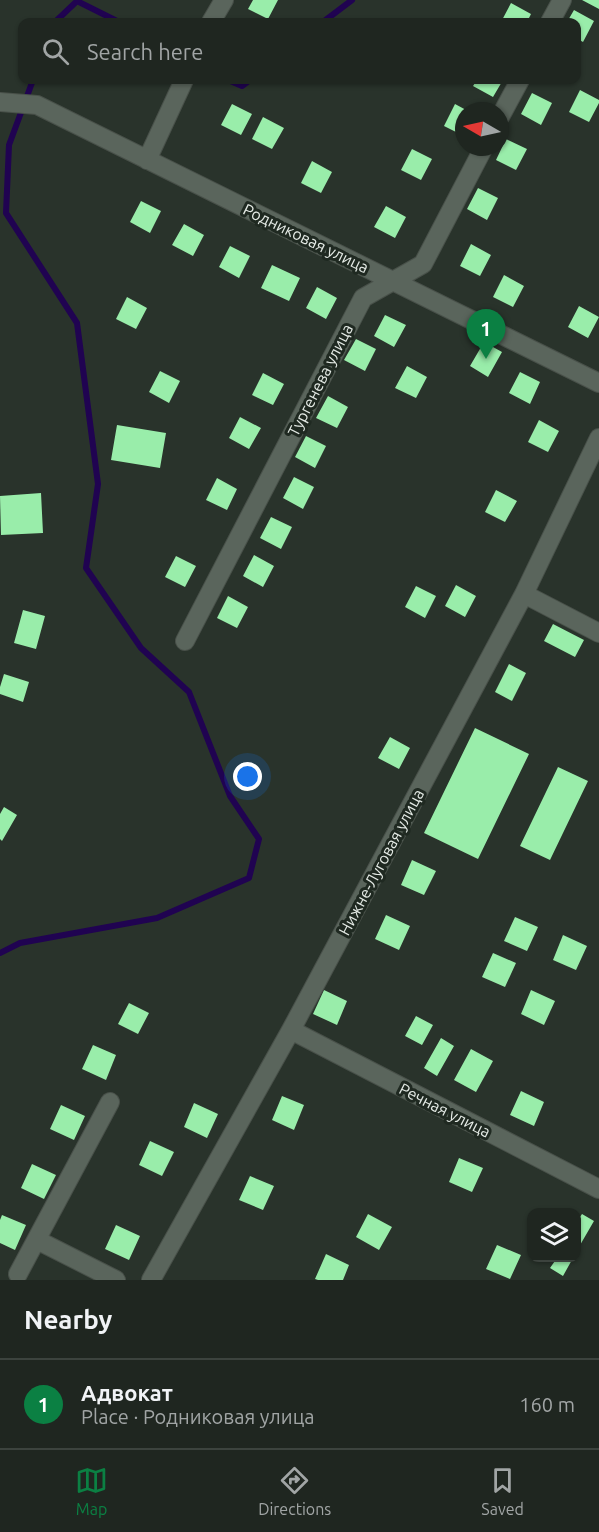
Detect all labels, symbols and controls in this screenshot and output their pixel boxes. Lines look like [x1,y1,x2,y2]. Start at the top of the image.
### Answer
search box [18,18,581,84]
icon: search [39,35,72,68]
text: Search here [87,39,203,64]
north arrow [455,102,509,156]
street label: Родниковая улица [240,200,372,276]
pin: 1 [466,310,506,359]
street label: Тургенева улица [284,321,356,439]
your location [233,762,262,791]
street label: Нижне-Луговая улица [335,786,427,938]
street label: Речная улица [396,1079,494,1141]
map controls [527,1208,581,1262]
button: layers [527,1208,581,1262]
text: Nearby [24,1305,112,1334]
text: Адвокат [81,1380,173,1405]
text: 1 [38,1393,49,1416]
text: 160 m [519,1393,575,1416]
text: Place · Родниковая улица [81,1405,315,1428]
tab: Map [75,1464,108,1518]
tab: Directions [258,1464,331,1518]
tab: Saved [481,1464,524,1518]

